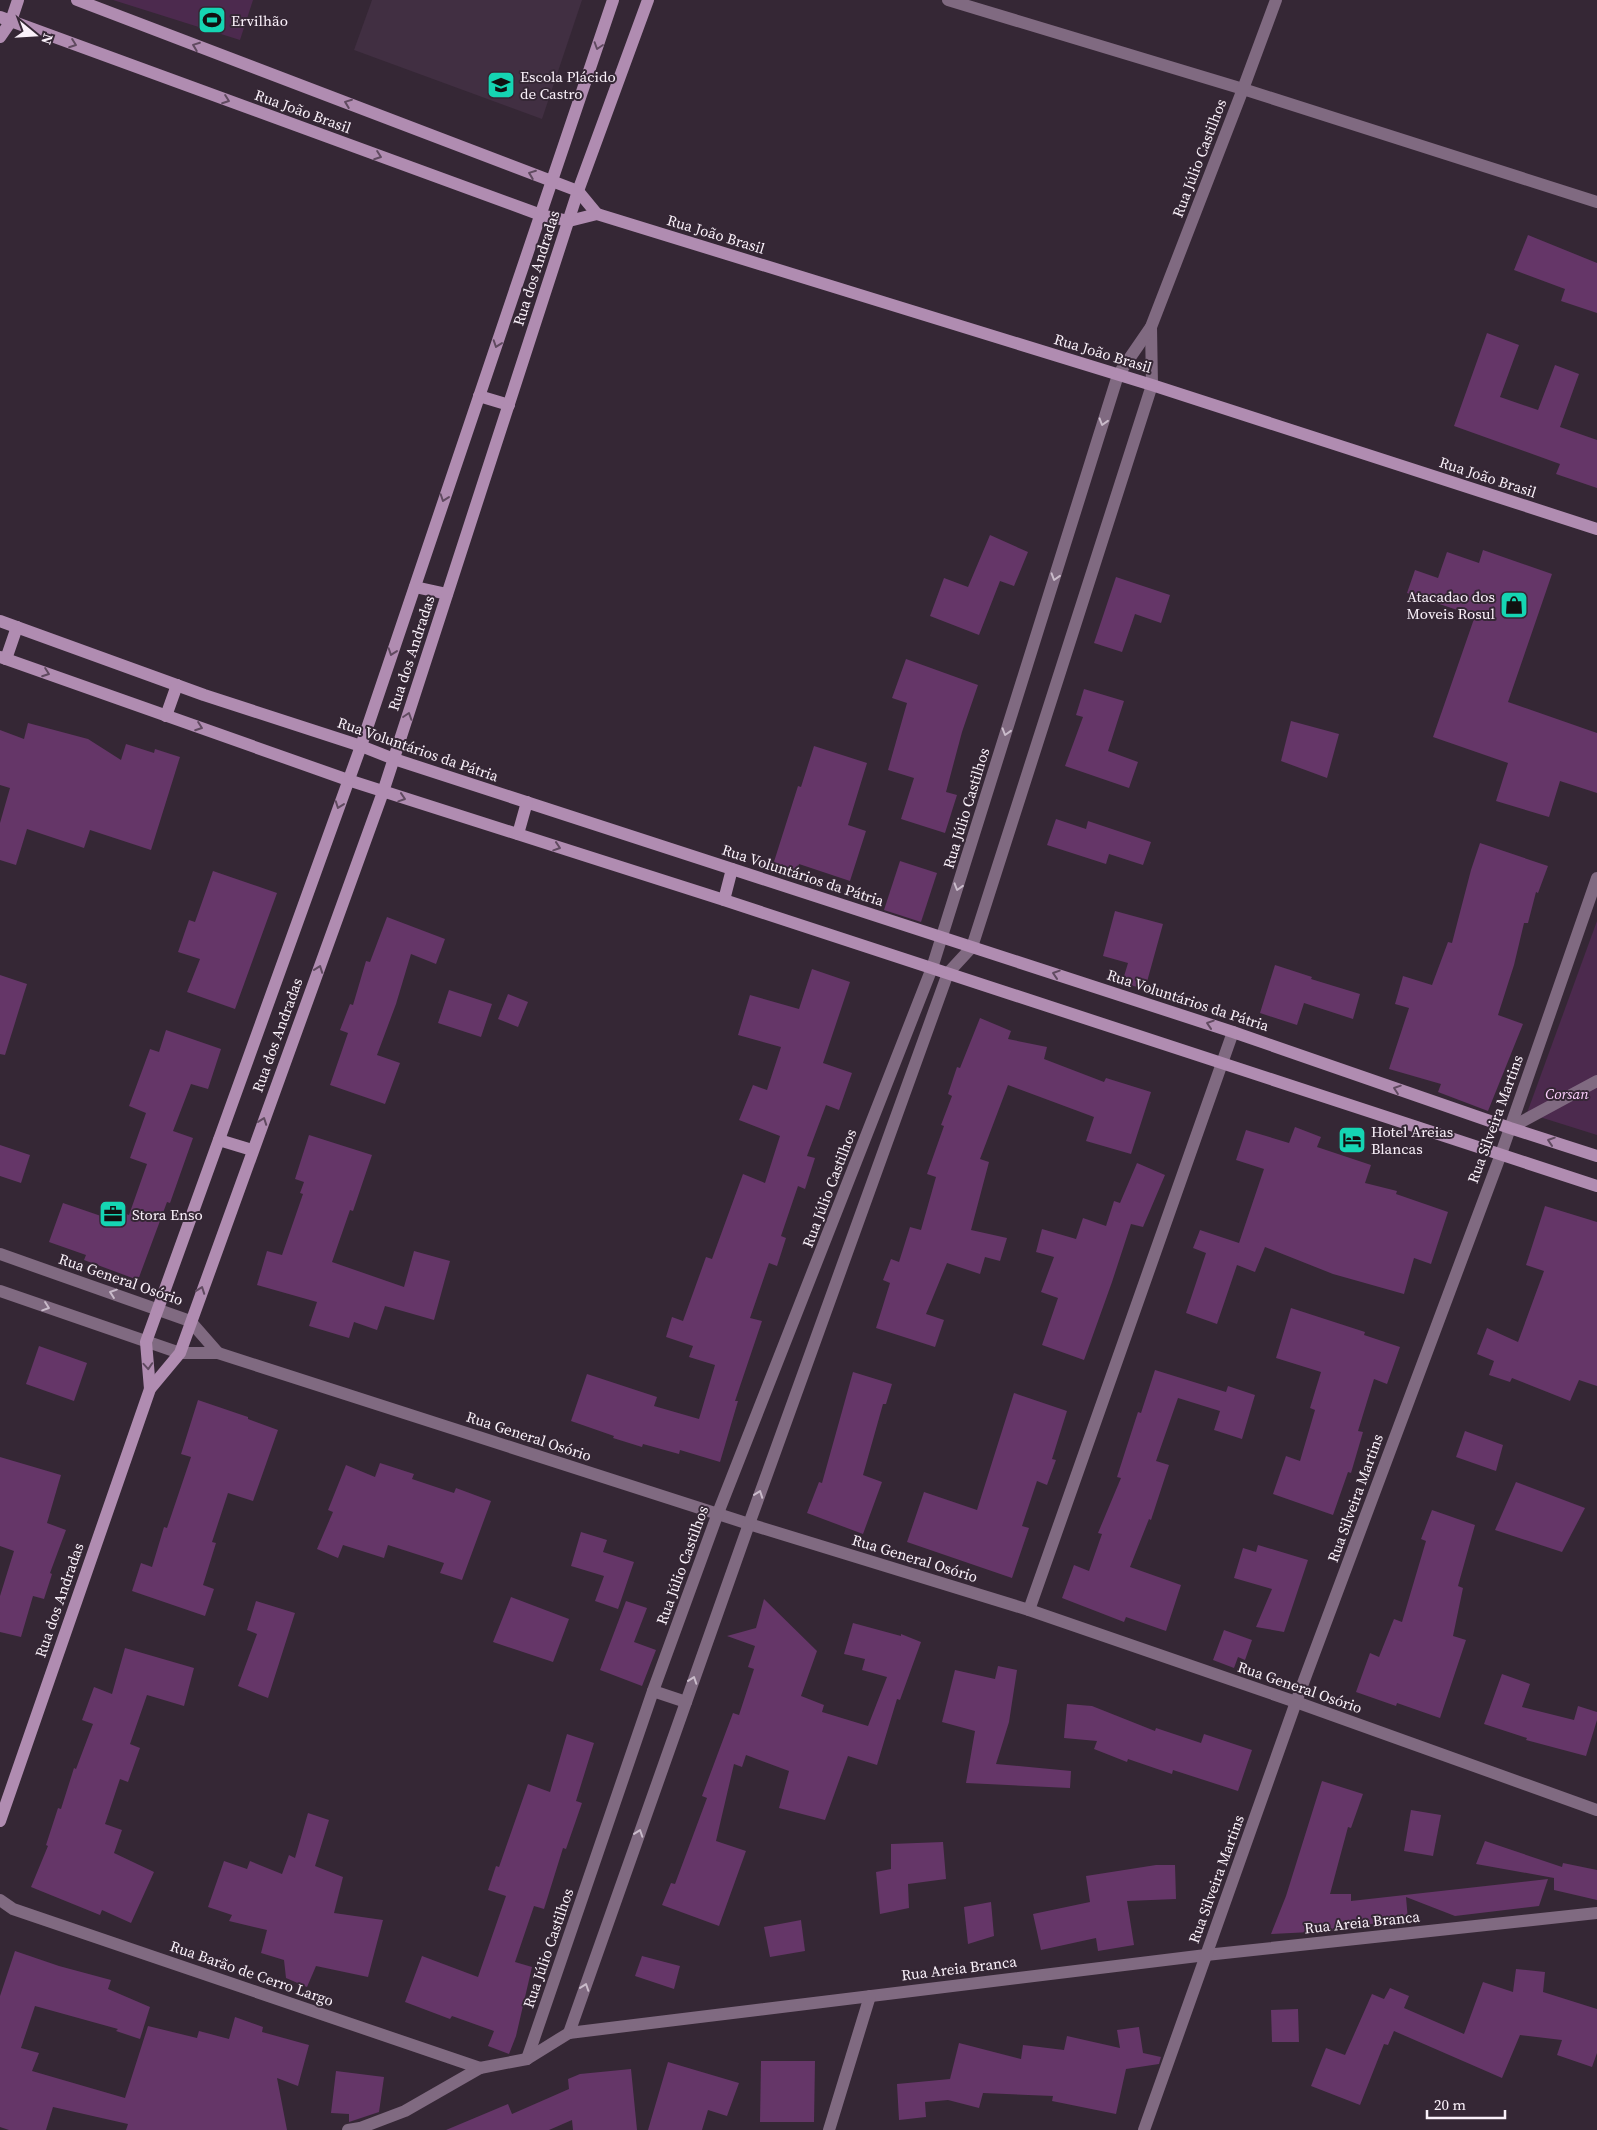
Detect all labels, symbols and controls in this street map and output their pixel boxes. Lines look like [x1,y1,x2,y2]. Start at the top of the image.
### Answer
sports icon: Ervilhão [197,5,227,35]
north arrow [10,10,60,60]
place label: Ervilhão [231,10,288,31]
text: N [36,31,58,47]
one-way arrow [69,38,77,48]
one-way arrow [192,41,201,52]
one-way arrow [593,42,603,50]
place label: Escola Plácido de Castro [520,66,616,104]
school or university icon: Escola Plácido de Castro [486,70,516,100]
street label: Rua João Brasil [252,84,355,138]
one-way arrow [221,94,230,104]
street label: Rua Júlio Castilhos [1167,96,1231,220]
one-way arrow [344,99,353,110]
one-way arrow [374,150,382,160]
one-way arrow [529,170,537,180]
street label: Rua dos Andradas [507,208,565,328]
street label: Rua João Brasil [665,209,768,259]
street label: Rua João Brasil [1052,328,1155,378]
one-way arrow [493,339,503,348]
one-way arrow [1098,417,1108,426]
street label: Rua João Brasil [1437,451,1540,503]
one-way arrow [440,493,450,502]
one-way arrow [1050,572,1060,581]
place label: Atacadao dos Moveis Rosul [1407,586,1496,624]
shop icon: Atacadao dos Moveis Rosul [1499,590,1529,620]
street label: Rua dos Andradas [382,593,440,713]
one-way arrow [388,647,398,656]
one-way arrow [41,667,50,677]
street label: Rua Voluntários da Pátria [335,712,502,787]
one-way arrow [402,713,412,721]
one-way arrow [194,722,203,732]
one-way arrow [1002,728,1012,736]
street label: Rua Júlio Castilhos [938,745,994,871]
one-way arrow [398,792,406,802]
one-way arrow [335,801,345,809]
street label: Rua Voluntários da Pátria [719,839,887,911]
one-way arrow [553,841,561,851]
one-way arrow [954,883,964,891]
street label: Rua Voluntários da Pátria [1104,964,1272,1036]
one-way arrow [313,965,323,973]
one-way arrow [1052,970,1060,980]
street label: Rua dos Andradas [247,975,307,1095]
one-way arrow [1207,1020,1215,1030]
street label: Rua Silveira Martins [1462,1052,1528,1186]
park label: Corsan [1545,1083,1589,1104]
one-way arrow [1393,1085,1402,1095]
one-way arrow [257,1117,267,1126]
place label: Hotel Areias Blancas [1371,1121,1453,1159]
hotel icon: Hotel Areias Blancas [1337,1125,1367,1155]
street label: Rua Júlio Castilhos [797,1126,861,1250]
one-way arrow [1547,1137,1555,1147]
office icon: Stora Enso [98,1199,128,1229]
place label: Stora Enso [132,1204,203,1225]
street label: Rua General Osório [56,1248,186,1310]
one-way arrow [195,1287,205,1295]
one-way arrow [109,1288,117,1298]
one-way arrow [41,1301,50,1311]
one-way arrow [142,1362,153,1370]
street label: Rua General Osório [464,1406,594,1466]
street label: Rua Silveira Martins [1322,1431,1388,1565]
one-way arrow [753,1490,763,1499]
street label: Rua Júlio Castilhos [651,1503,713,1627]
street label: Rua General Osório [850,1529,980,1587]
street label: Rua dos Andradas [30,1540,88,1660]
street label: Rua General Osório [1235,1656,1365,1718]
one-way arrow [687,1676,697,1685]
street label: Rua Silveira Martins [1183,1812,1249,1946]
one-way arrow [633,1830,643,1838]
street label: Rua Júlio Castilhos [518,1885,578,2011]
street label: Rua Areia Branca [1303,1905,1421,1939]
street label: Rua Barão de Cerro Largo [167,1935,337,2011]
street label: Rua Areia Branca [900,1950,1018,1985]
one-way arrow [579,1983,589,1991]
scale bar [1427,2088,1504,2120]
text: 20 m [1434,2094,1466,2115]

